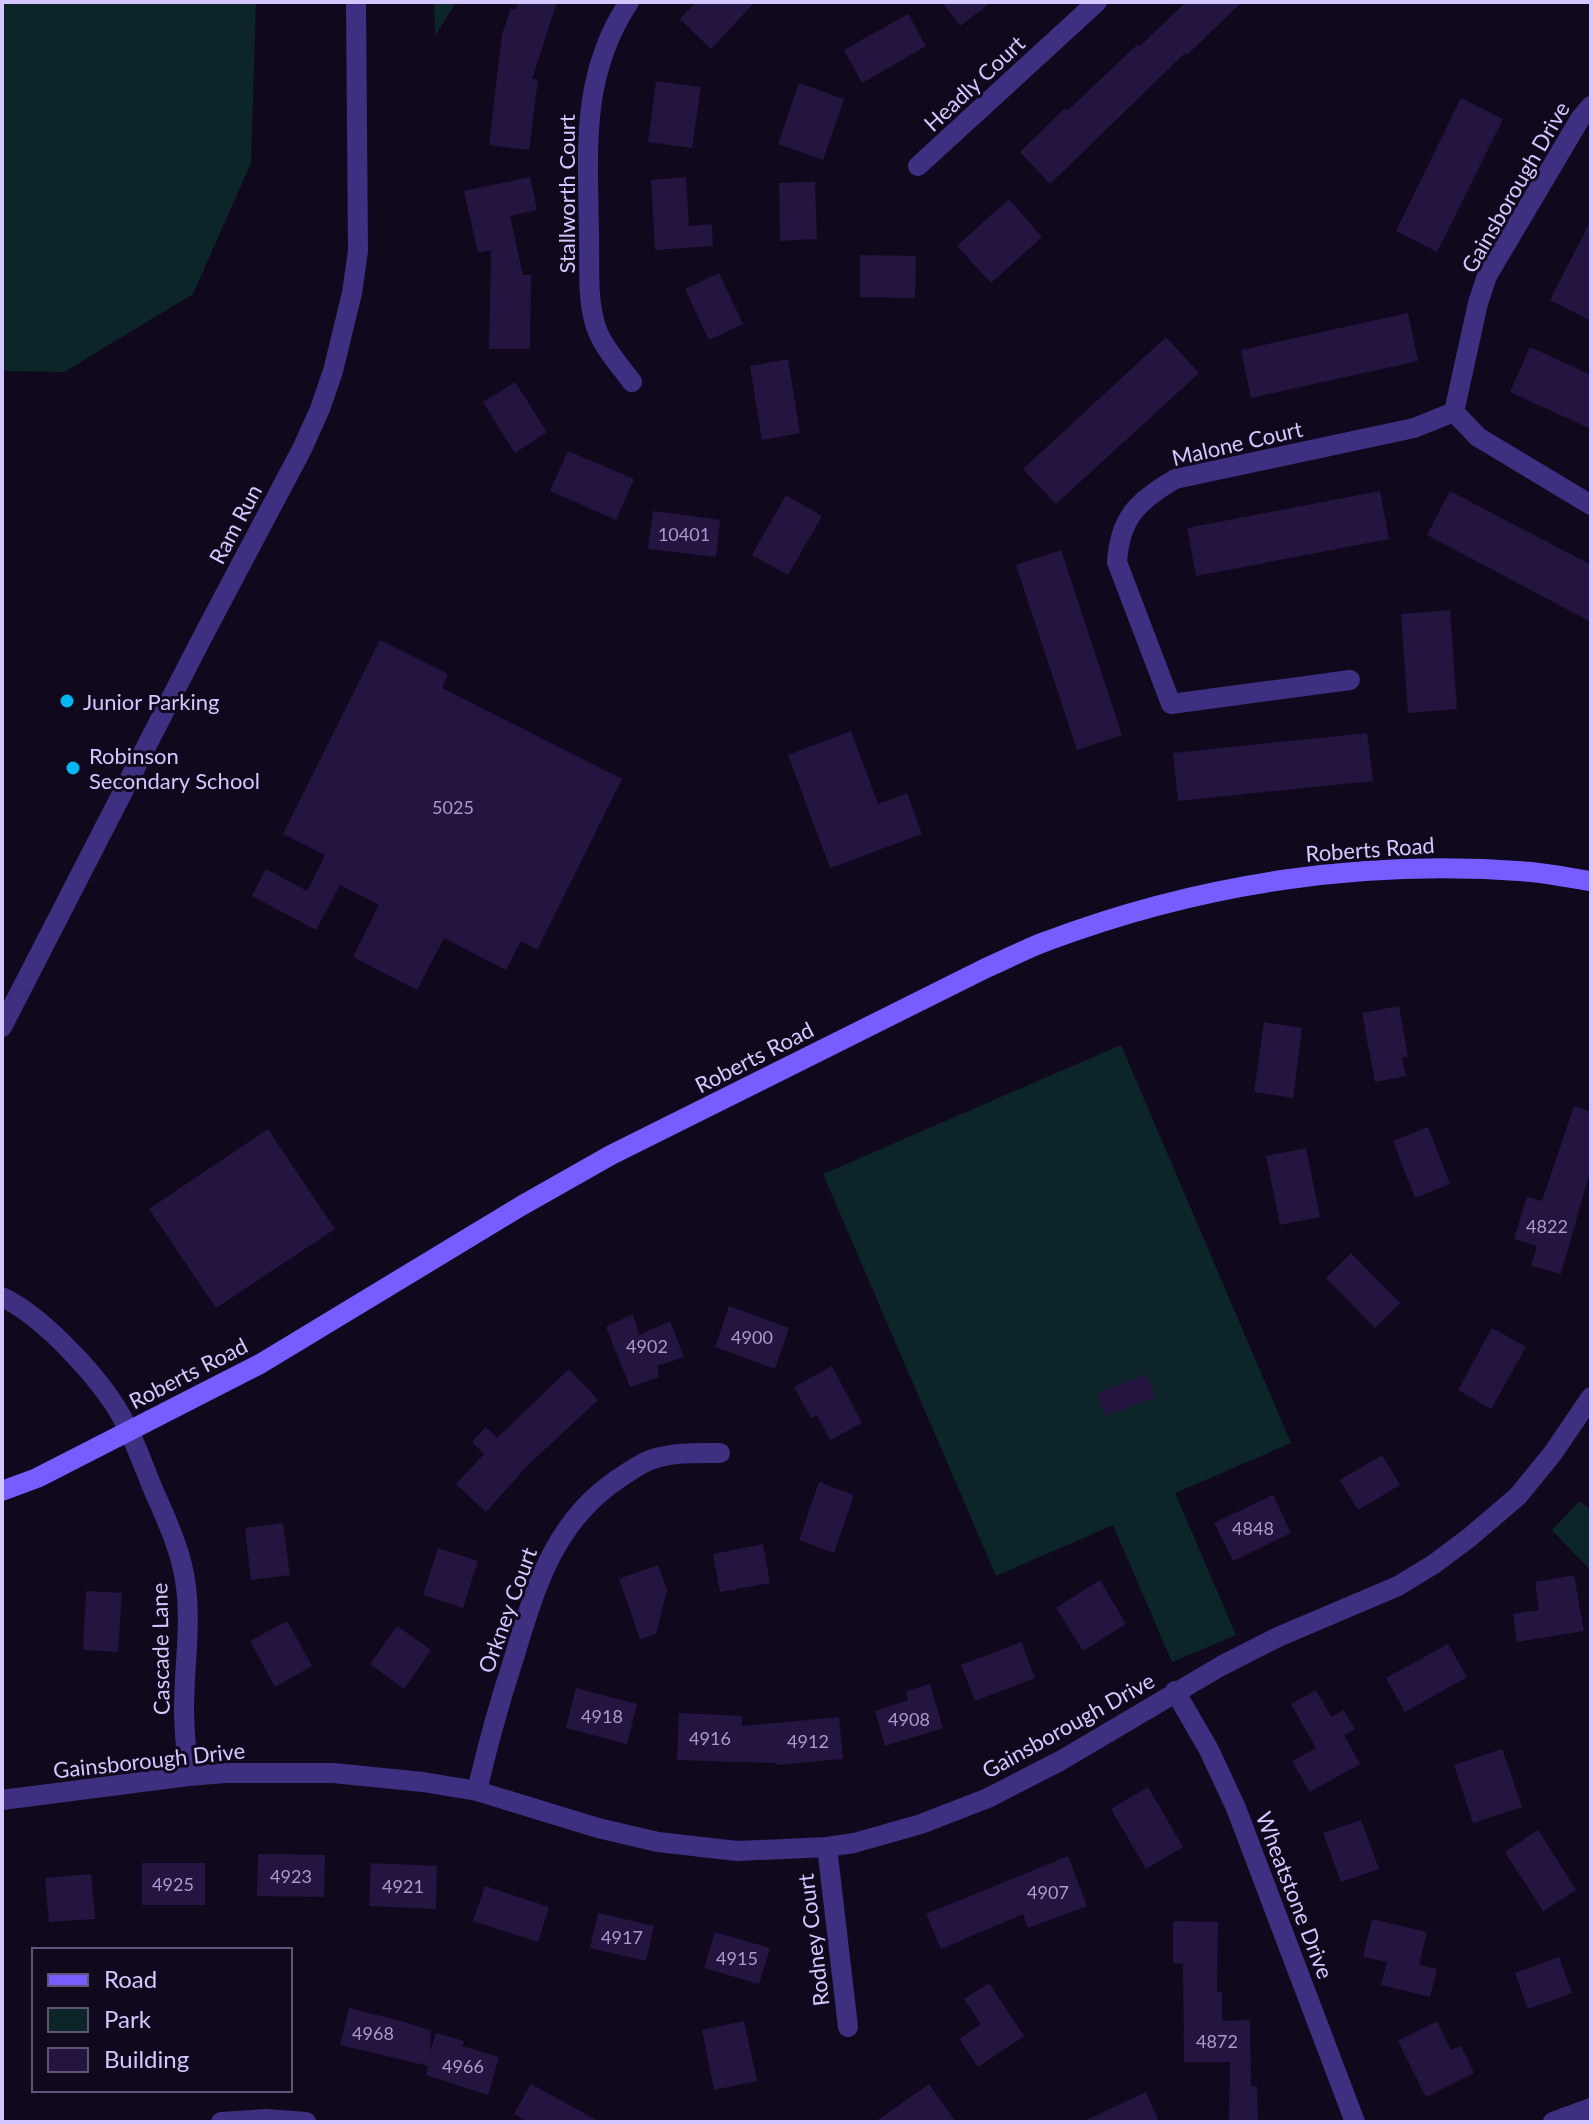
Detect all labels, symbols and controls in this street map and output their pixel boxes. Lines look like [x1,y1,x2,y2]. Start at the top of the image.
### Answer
street label: Headly Court [918,29,1030,137]
street label: Gainsborough Drive [1455,97,1575,277]
street label: Stallworth Court [553,114,580,274]
street label: Malone Court [1169,415,1305,471]
street label: Ram Run [203,480,267,568]
house number: 10401 [658,523,710,545]
place label: Junior Parking [83,688,219,715]
marker: Junior Parking [58,692,76,710]
place label: Robinson Secondary School [89,742,260,794]
marker: Robinson Secondary School [64,759,82,777]
house number: 5025 [432,796,474,818]
street label: Roberts Road [1305,831,1435,867]
street label: Roberts Road [690,1016,818,1098]
house number: 4822 [1526,1215,1568,1237]
house number: 4900 [731,1326,773,1348]
street label: Roberts Road [124,1332,252,1414]
house number: 4902 [626,1335,668,1357]
house number: 4848 [1232,1517,1274,1539]
street label: Orkney Court [472,1543,542,1677]
street label: Cascade Lane [145,1583,175,1715]
street label: Gainsborough Drive [977,1666,1159,1784]
house number: 4918 [581,1705,623,1727]
house number: 4908 [888,1708,930,1730]
house number: 4916 [689,1727,731,1749]
house number: 4912 [787,1730,829,1752]
street label: Gainsborough Drive [52,1736,246,1784]
street label: Wheatstone Drive [1251,1808,1339,1982]
house number: 4923 [270,1865,312,1887]
street label: Rodney Court [791,1872,835,2008]
house number: 4925 [152,1873,194,1895]
house number: 4921 [382,1875,424,1897]
house number: 4907 [1027,1881,1069,1903]
house number: 4917 [601,1926,643,1948]
house number: 4915 [716,1947,758,1969]
legend [32,1948,292,2092]
text: Road [104,1964,157,1993]
text: Park [104,2004,152,2033]
house number: 4968 [352,2022,394,2044]
house number: 4872 [1196,2030,1238,2052]
text: Building [104,2044,189,2073]
house number: 4966 [442,2055,484,2077]

